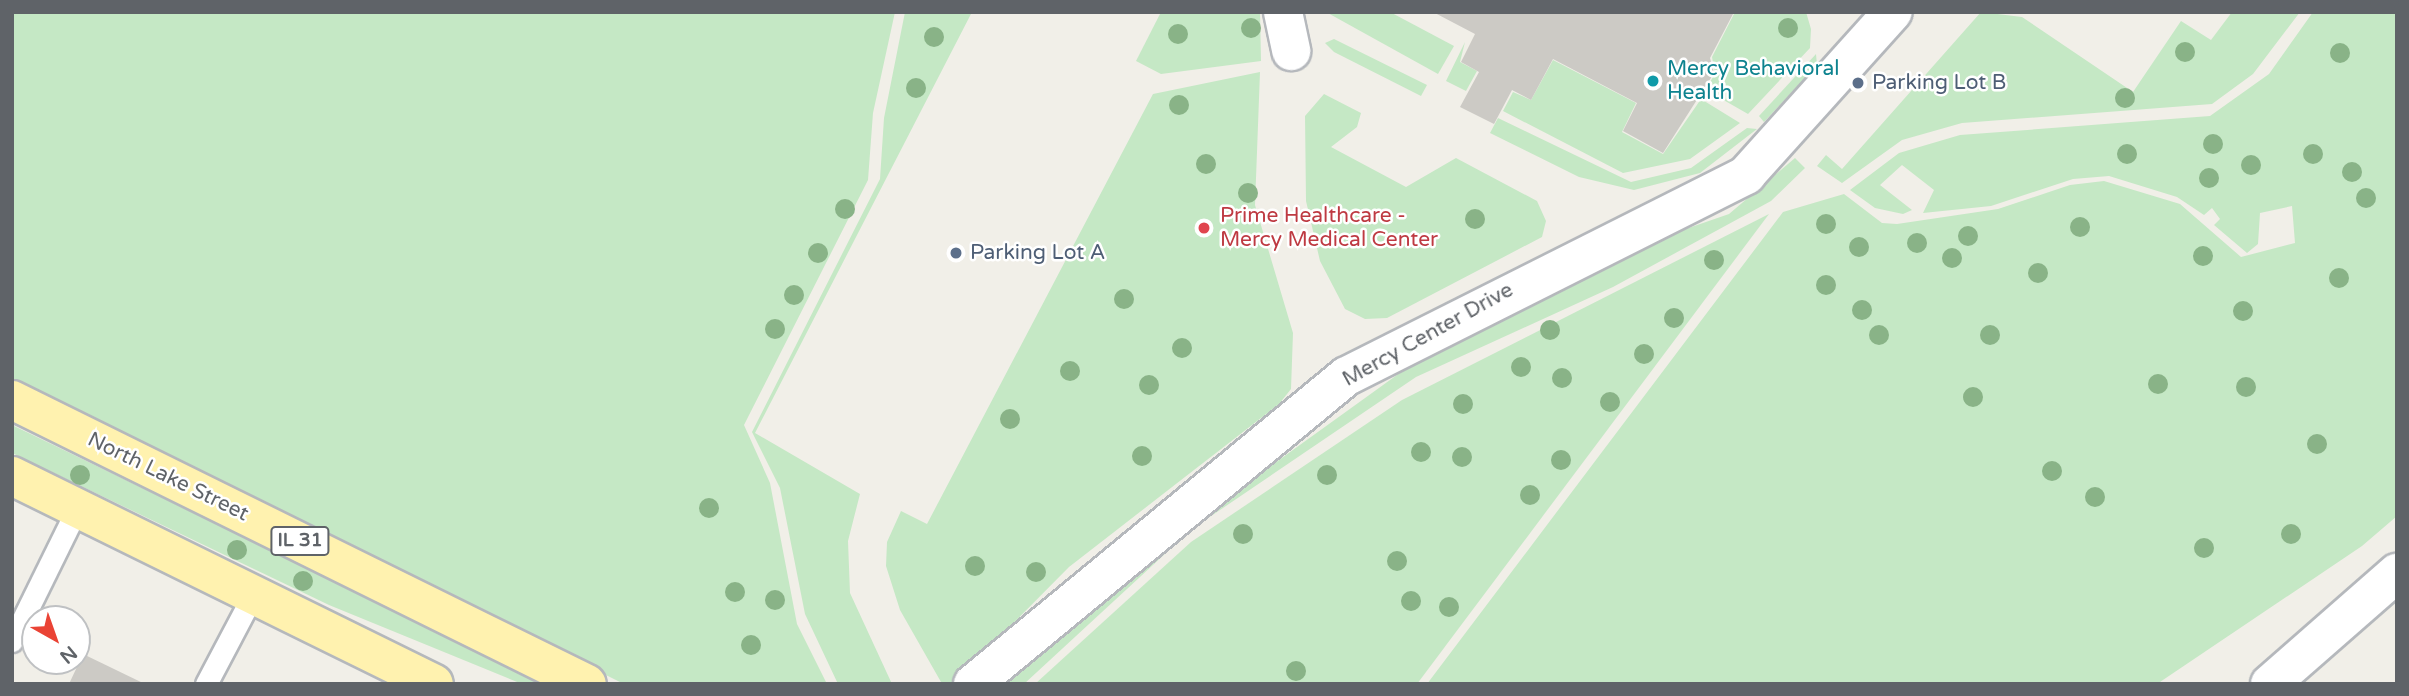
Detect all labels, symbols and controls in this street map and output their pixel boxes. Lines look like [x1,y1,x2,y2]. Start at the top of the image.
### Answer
place label: Mercy Behavioral Health [1667,56,1839,106]
place label: Parking Lot B [1872,70,2006,96]
marker: Mercy Behavioral Health [1645,73,1661,89]
marker: Parking Lot B [1850,75,1866,91]
place label: Prime Healthcare - Mercy Medical Center [1220,203,1438,253]
marker: Prime Healthcare - Mercy Medical Center [1194,218,1214,238]
place label: Parking Lot A [970,240,1106,266]
marker: Parking Lot A [948,245,964,261]
street label: Mercy Center Drive [1338,278,1518,392]
street label: North Lake Street [83,427,253,527]
road number: IL 31 [270,526,330,556]
north arrow [21,605,91,675]
text: N [55,641,81,668]

